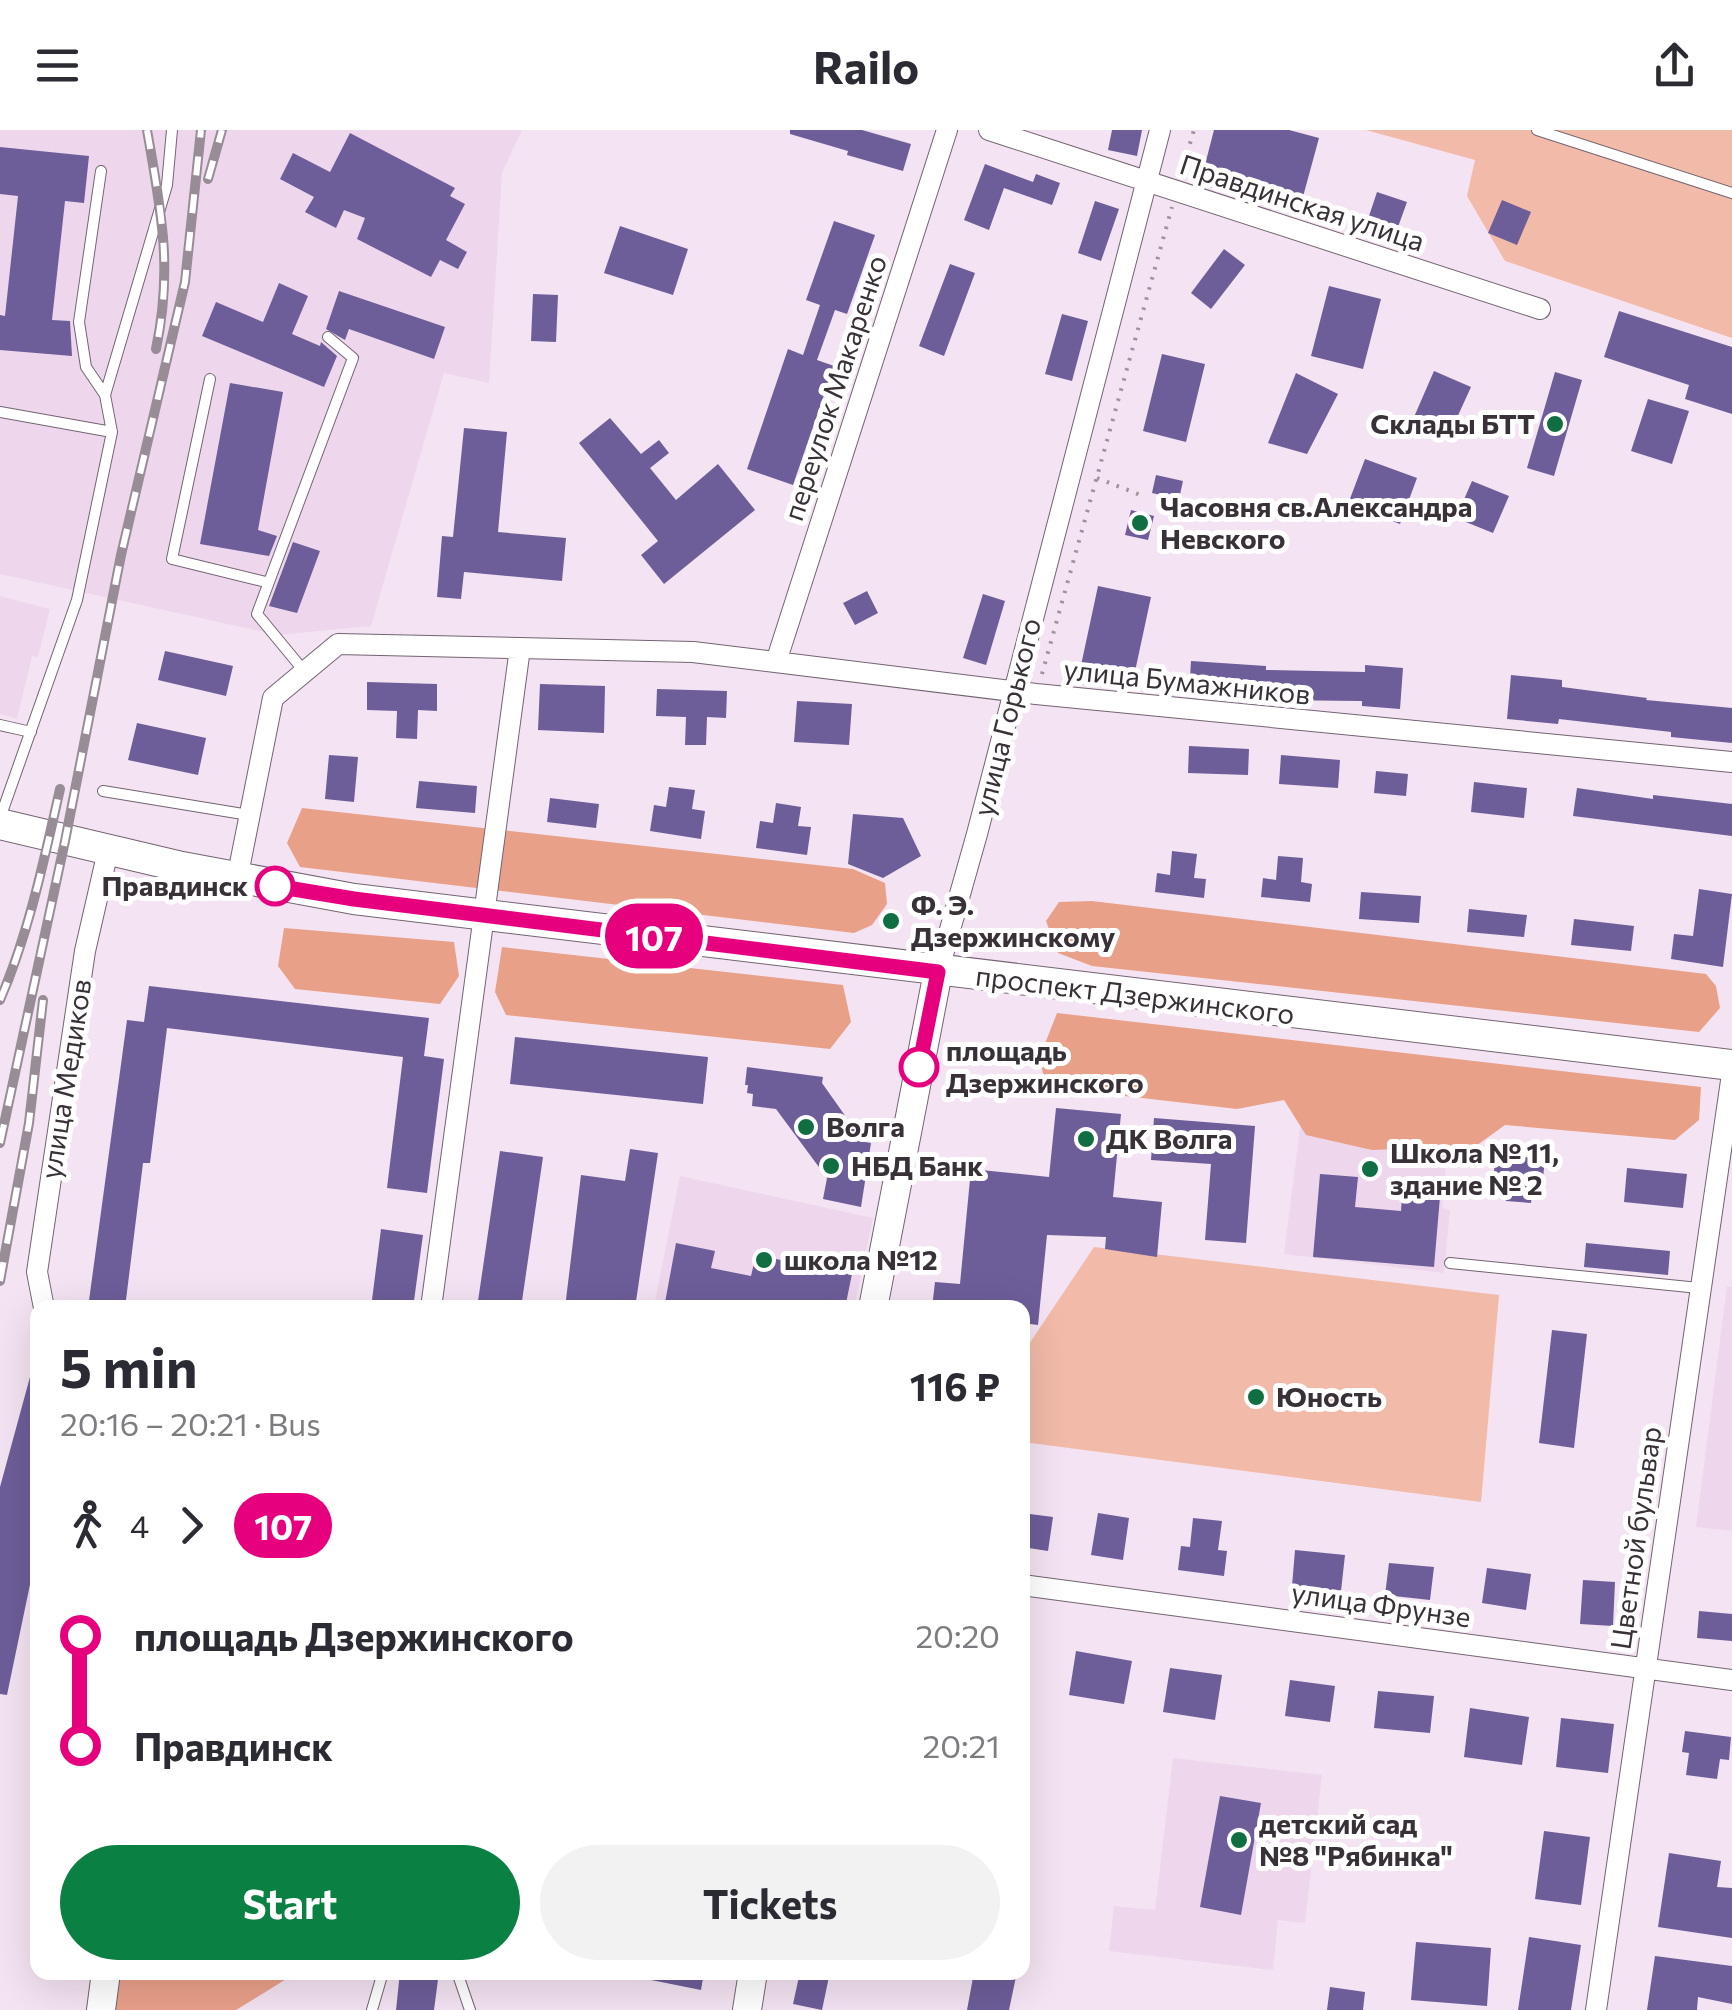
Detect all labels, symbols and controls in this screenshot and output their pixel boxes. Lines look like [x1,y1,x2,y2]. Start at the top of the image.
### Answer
icon: menu [30,38,85,93]
text: Railo [813,38,919,93]
icon: share [1647,38,1702,93]
street label: Правдинская улица [1176,146,1429,258]
street label: переулок Макаренко [775,251,893,525]
place label: Склады БТТ [1370,406,1535,440]
marker: Склады БТТ [1544,413,1566,435]
place label: Часовня св.Александра Невского [1160,489,1472,555]
marker: Часовня св.Александра Невского [1129,512,1151,534]
street label: улица Горького [965,614,1047,819]
street label: улица Бумажников [1062,651,1312,711]
marker: Правдинск [256,867,294,905]
place label: Правдинск [101,868,248,902]
place label: Ф. Э. Дзержинскому [911,887,1115,953]
line badge: 107 [596,904,712,968]
marker: Ф. Э. Дзержинскому [880,910,902,932]
text: 107 [625,915,683,958]
street label: проспект Дзержинского [974,958,1297,1030]
street label: улица Медиков [32,977,98,1181]
place label: площадь Дзержинского [946,1033,1144,1099]
marker: площадь Дзержинского [900,1048,938,1086]
place label: Волга [826,1109,905,1143]
marker: Волга [795,1116,817,1138]
place label: ДК Волга [1106,1121,1232,1155]
marker: ДК Волга [1075,1128,1097,1150]
place label: Школа № 11, здание № 2 [1390,1135,1559,1201]
place label: НБД Банк [851,1148,983,1182]
marker: НБД Банк [820,1155,842,1177]
marker: Школа № 11, здание № 2 [1359,1158,1381,1180]
place label: школа №12 [784,1242,938,1276]
marker: школа №12 [753,1249,775,1271]
text: 5 min [60,1332,198,1399]
text: 116 ₽ [910,1362,1000,1409]
place label: Юность [1276,1379,1382,1413]
marker: Юность [1245,1386,1267,1408]
text: 20:16 – 20:21 · Bus [60,1403,321,1443]
street label: Цветной бульвар [1603,1424,1667,1651]
icon: walk [60,1498,115,1553]
icon: forward [164,1498,219,1553]
text: 107 [254,1504,312,1547]
text: 4 [130,1505,149,1545]
street label: улица Фрунзе [1289,1575,1473,1633]
text: площадь Дзержинского [134,1612,574,1659]
text: 20:20 [915,1615,1000,1655]
text: Правдинск [134,1722,333,1769]
text: 20:21 [922,1725,1000,1765]
place label: детский сад №8 "Рябинка" [1259,1806,1453,1872]
marker: детский сад №8 "Рябинка" [1228,1829,1250,1851]
button: Start [60,1845,520,1960]
button: Tickets [540,1845,1000,1960]

